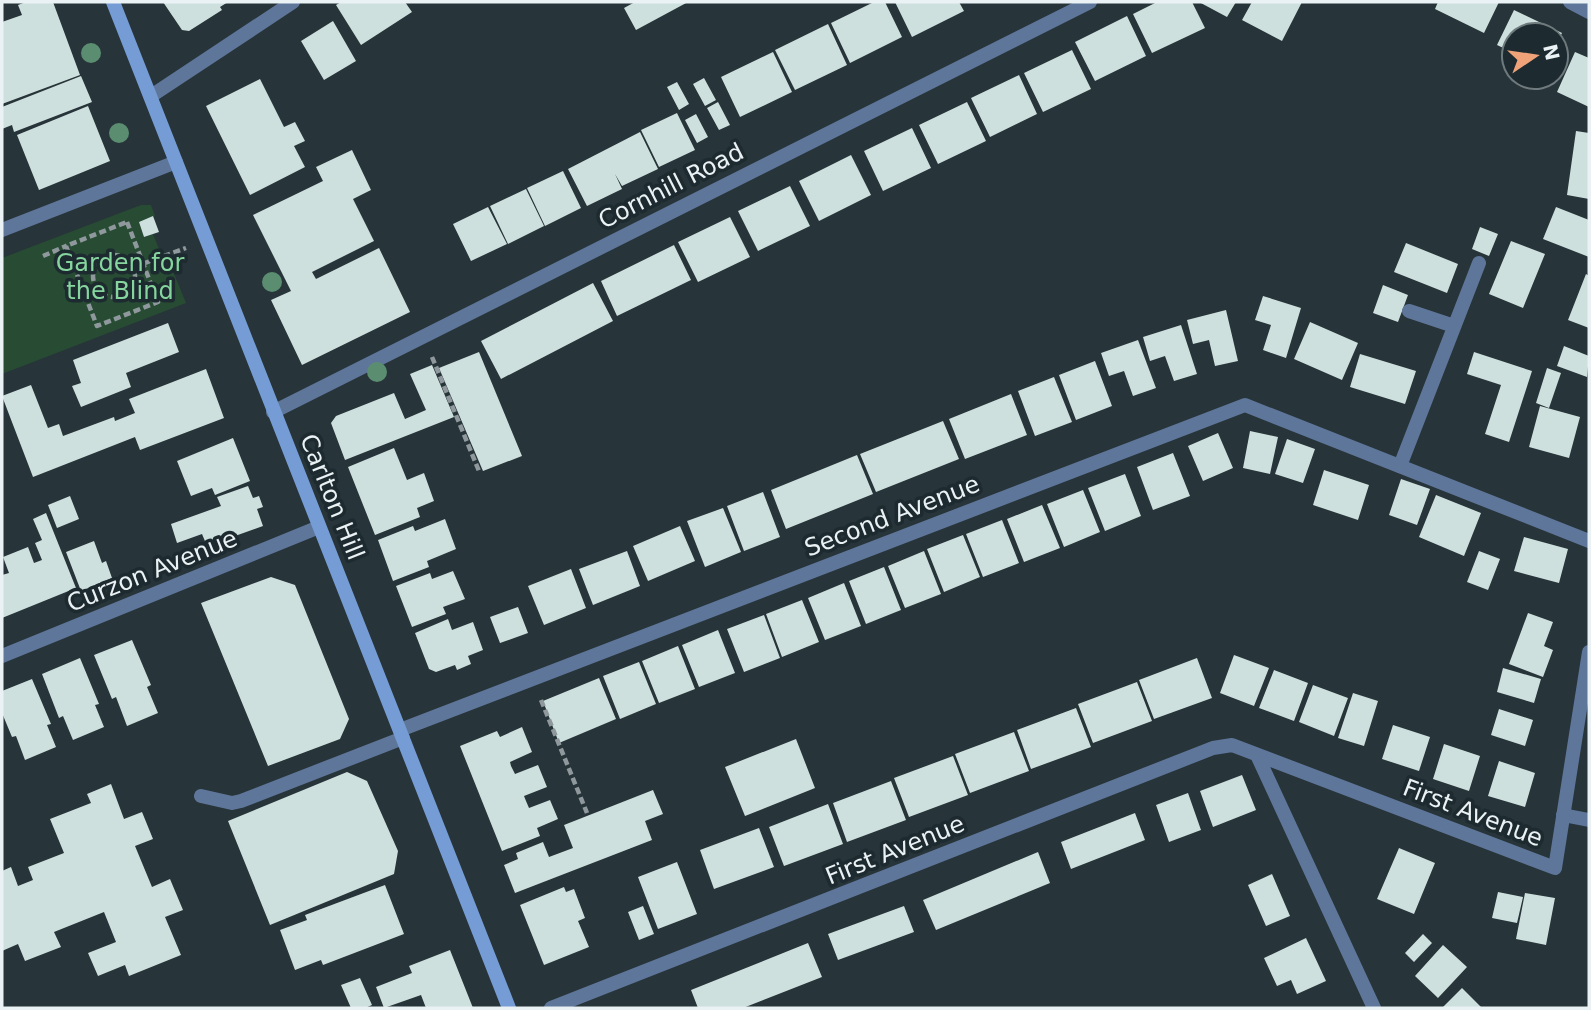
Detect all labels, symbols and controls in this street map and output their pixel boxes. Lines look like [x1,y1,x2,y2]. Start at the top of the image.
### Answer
north arrow [1500,21,1570,91]
text: N [1539,42,1564,62]
street label: Cornhill Road [594,137,748,235]
park label: Garden for the Blind [56,249,184,305]
street label: Carlton Hill [294,430,370,564]
street label: Second Avenue [801,470,983,562]
street label: Curzon Avenue [63,524,241,618]
street label: First Avenue [1399,774,1547,852]
street label: First Avenue [821,809,969,891]

